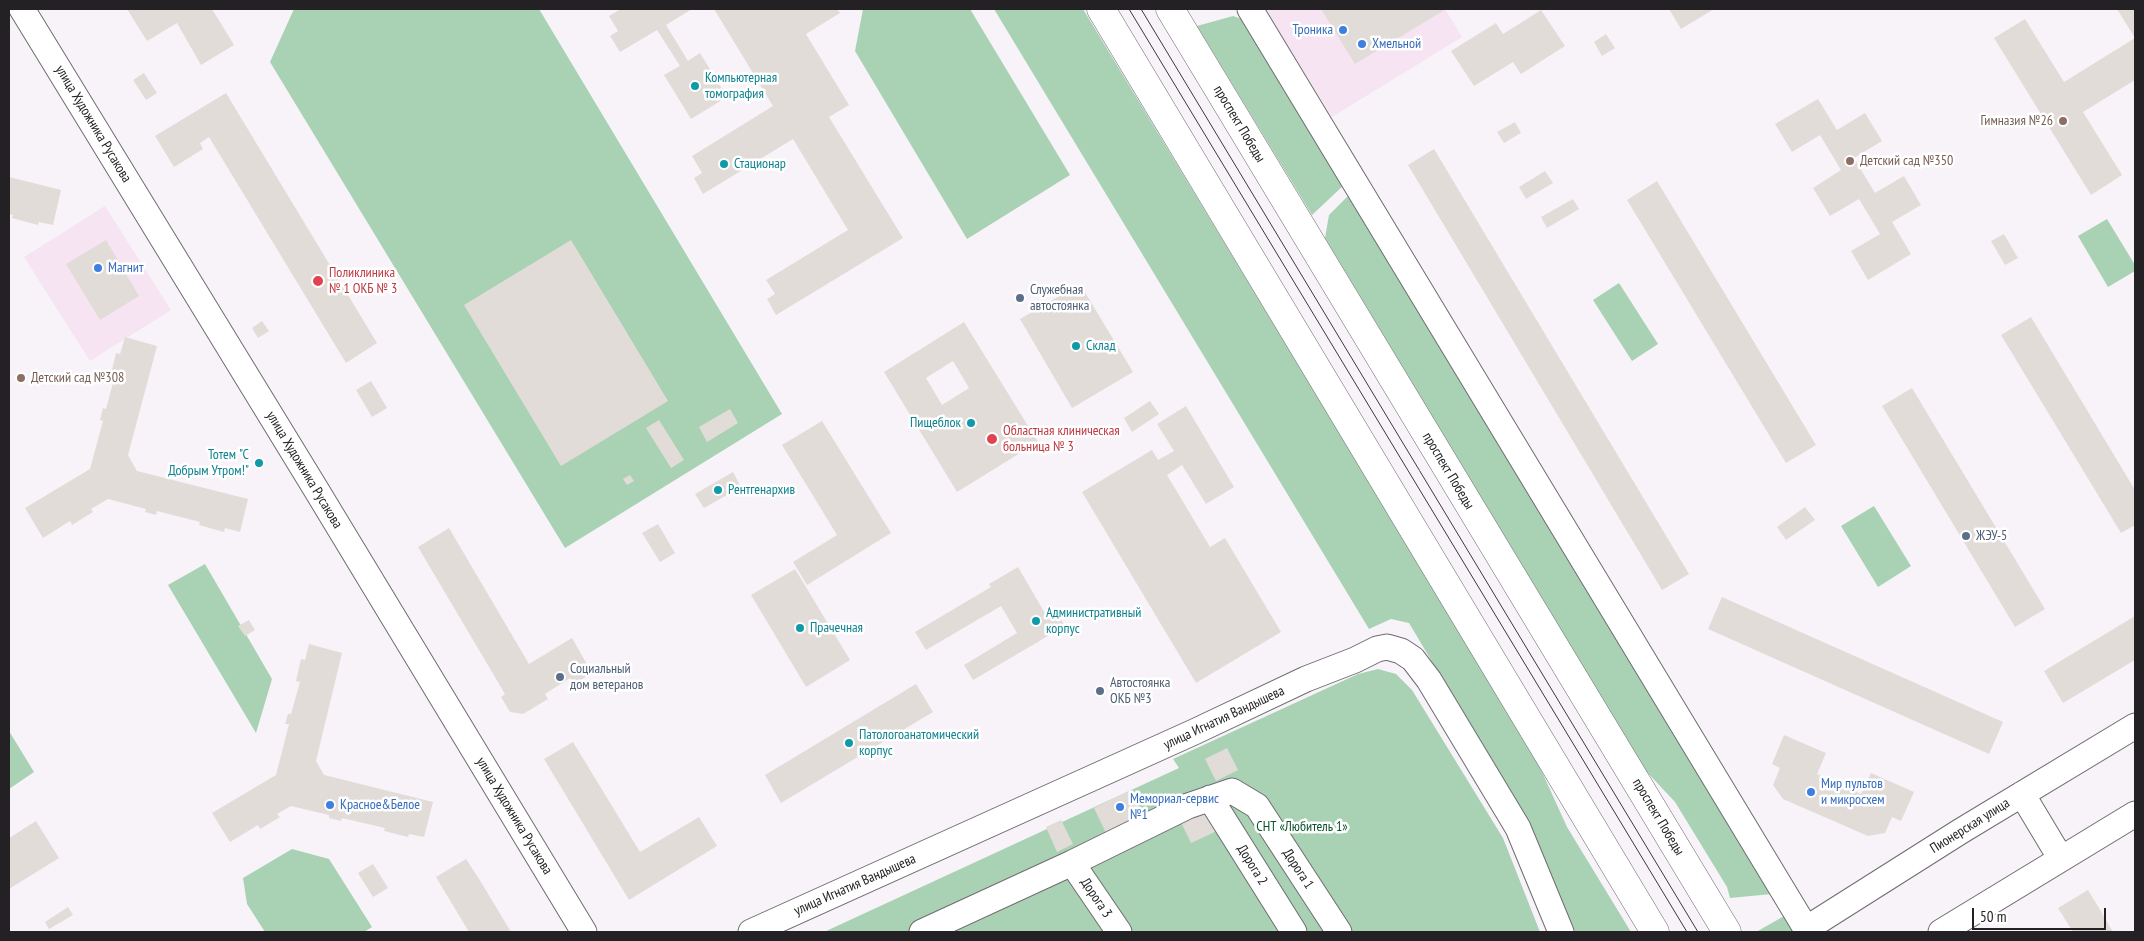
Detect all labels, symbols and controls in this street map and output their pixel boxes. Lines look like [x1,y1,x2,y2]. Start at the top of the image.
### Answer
place label: Троника [1293,22,1333,38]
marker: Троника [1337,24,1349,36]
place label: Хмельной [1372,36,1421,52]
marker: Хмельной [1356,38,1368,50]
street label: улица Художника Русакова [51,62,135,186]
place label: Компьютерная томография [705,70,777,102]
marker: Компьютерная томография [689,80,701,92]
street label: проспект Победы [1210,83,1268,165]
place label: Гимназия №26 [1981,113,2053,129]
marker: Гимназия №26 [2057,115,2069,127]
place label: Детский сад №350 [1860,153,1953,169]
marker: Детский сад №350 [1844,155,1856,167]
place label: Стационар [734,156,786,172]
marker: Стационар [718,158,730,170]
place label: Магнит [108,260,143,276]
marker: Магнит [92,262,104,274]
place label: Поликлиника № 1 ОКБ № 3 [329,265,397,298]
marker: Поликлиника № 1 ОКБ № 3 [311,274,325,288]
place label: Служебная автостоянка [1030,282,1089,314]
marker: Служебная автостоянка [1014,292,1026,304]
place label: Склад [1086,338,1116,354]
marker: Склад [1070,340,1082,352]
place label: Детский сад №308 [31,370,124,386]
marker: Детский сад №308 [15,372,27,384]
street label: улица Художника Русакова [262,408,346,532]
place label: Пищеблок [910,415,961,431]
marker: Пищеблок [965,417,977,429]
place label: Областная клиническая больница № 3 [1003,423,1120,456]
street label: проспект Победы [1419,430,1477,512]
marker: Областная клиническая больница № 3 [985,432,999,446]
place label: Тотем "С Добрым Утром!" [168,447,249,480]
marker: Тотем "С Добрым Утром!" [253,457,265,469]
place label: Рентгенархив [728,482,795,498]
marker: Рентгенархив [712,484,724,496]
place label: ЖЭУ-5 [1976,528,2007,544]
marker: ЖЭУ-5 [1960,530,1972,542]
place label: Административный корпус [1046,605,1141,638]
marker: Административный корпус [1030,615,1042,627]
place label: Прачечная [810,620,863,636]
marker: Прачечная [794,622,806,634]
place label: Социальный дом ветеранов [570,661,643,694]
marker: Социальный дом ветеранов [554,671,566,683]
place label: Автостоянка ОКБ №3 [1110,675,1170,708]
street label: улица Игнатия Вандышева [1161,683,1287,753]
marker: Автостоянка ОКБ №3 [1094,685,1106,697]
place label: Патологоанатомический корпус [859,727,979,760]
marker: Патологоанатомический корпус [843,737,855,749]
street label: улица Художника Русакова [472,754,556,878]
street label: проспект Победы [1629,776,1687,858]
place label: Мир пультов и микросхем [1821,776,1885,809]
marker: Мир пультов и микросхем [1805,786,1817,798]
place label: Мемориал-сервис №1 [1130,791,1219,824]
street label: Пионерская улица [1927,795,2013,857]
place label: Красное&Белое [340,797,420,813]
marker: Красное&Белое [324,799,336,811]
marker: Мемориал-сервис №1 [1114,801,1126,813]
park label: СНТ «Любитель 1» [1256,819,1348,835]
street label: Дорога 2 [1233,842,1271,888]
street label: Дорога 1 [1279,846,1317,892]
street label: улица Игнатия Вандышева [792,851,918,919]
street label: Дорога 3 [1077,875,1115,921]
scale bar [1974,898,2108,930]
text: 50 m [1980,907,2006,926]

